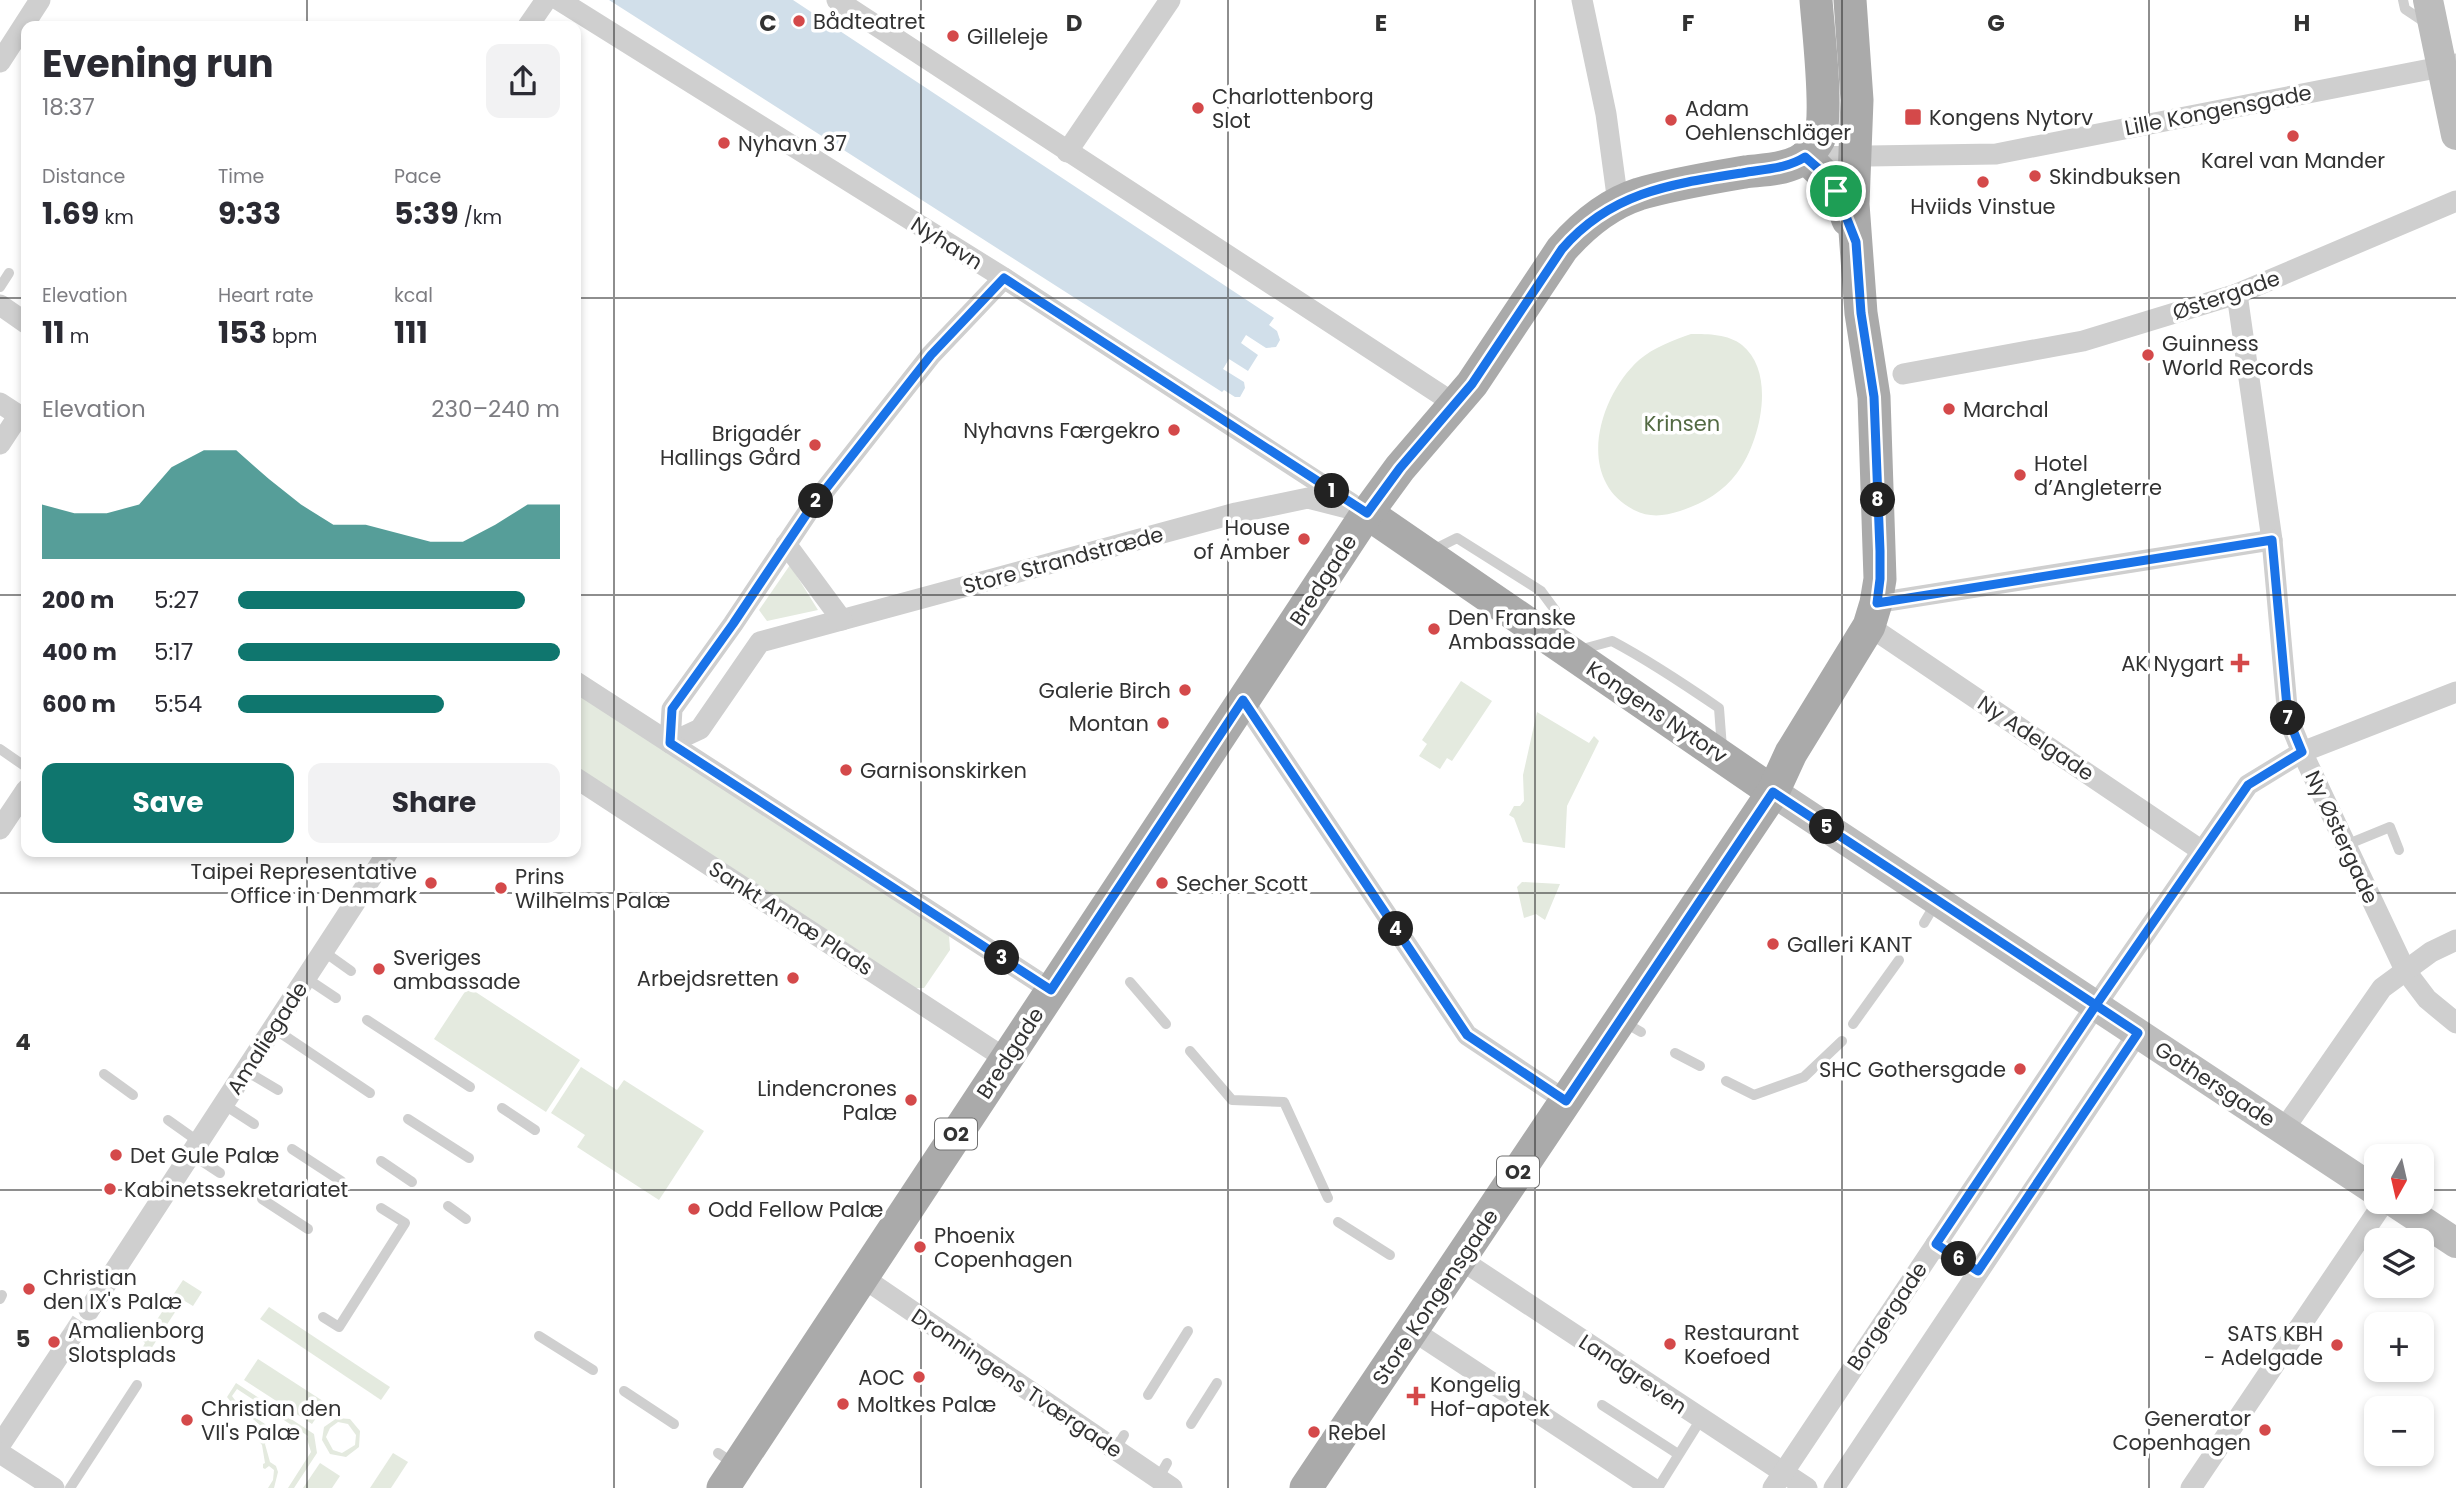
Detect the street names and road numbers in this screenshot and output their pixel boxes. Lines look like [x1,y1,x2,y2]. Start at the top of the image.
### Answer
street label: Lille Kongensgade [2122,78,2314,142]
street label: Nyhavn [906,210,988,276]
street label: Østergade [2169,263,2283,327]
street label: Store Strandstræde [960,519,1166,601]
street label: Bredgade [1283,529,1363,631]
street label: Kongens Nytorv [1581,654,1733,770]
street label: Ny Adelgade [1972,688,2100,788]
street label: Ny Østergade [2298,766,2386,908]
street label: Sankt Annæ Plads [703,854,879,982]
street label: Amaliegade [220,976,314,1100]
street label: Bredgade [970,1002,1050,1104]
street label: Gothersgade [2149,1034,2281,1134]
road number: O2 [935,1118,977,1150]
road number: O2 [1497,1156,1539,1188]
street label: Store Kongensgade [1365,1203,1505,1391]
street label: Borgergade [1840,1256,1934,1376]
street label: Dronningens Tværgade [906,1302,1128,1464]
street label: Landgreven [1573,1327,1693,1421]

